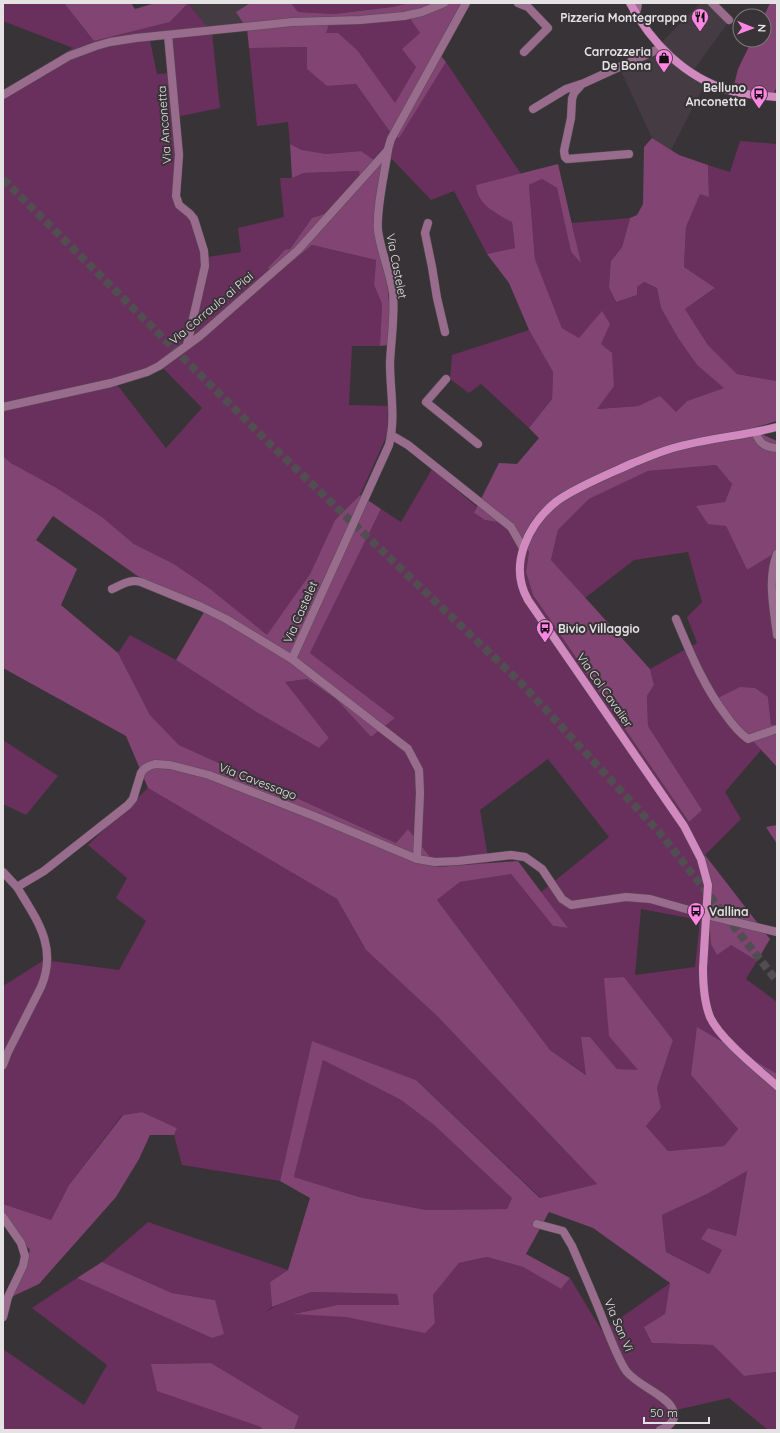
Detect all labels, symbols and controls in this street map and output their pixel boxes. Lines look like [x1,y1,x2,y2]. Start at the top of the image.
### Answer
restaurant icon: Pizzeria Montegrappa [690,7,710,32]
north arrow [732,8,772,48]
place label: Pizzeria Montegrappa [560,10,687,25]
text: N [755,24,769,32]
place label: Carrozzeria De Bona [584,44,651,73]
shop icon: Carrozzeria De Bona [654,48,674,73]
place label: Belluno Anconetta [686,80,746,109]
bus stop icon: Belluno Anconetta [749,84,769,109]
street label: Via Anconetta [154,85,174,165]
street label: Via Castelet [383,232,411,300]
street label: Via Corraulo ai Piai [166,268,256,348]
street label: Via Castelet [280,579,320,645]
bus stop icon: Bivio Villaggio [535,618,555,643]
place label: Bivio Villaggio [558,621,640,636]
street label: Via Col Cavalier [574,650,636,730]
street label: Via Cavessago [217,759,299,803]
bus stop icon: Vallina [686,901,706,926]
place label: Vallina [709,904,749,919]
street label: Via San Vi [601,1296,637,1354]
scale bar [644,1399,709,1425]
text: 50 m [650,1405,678,1420]

